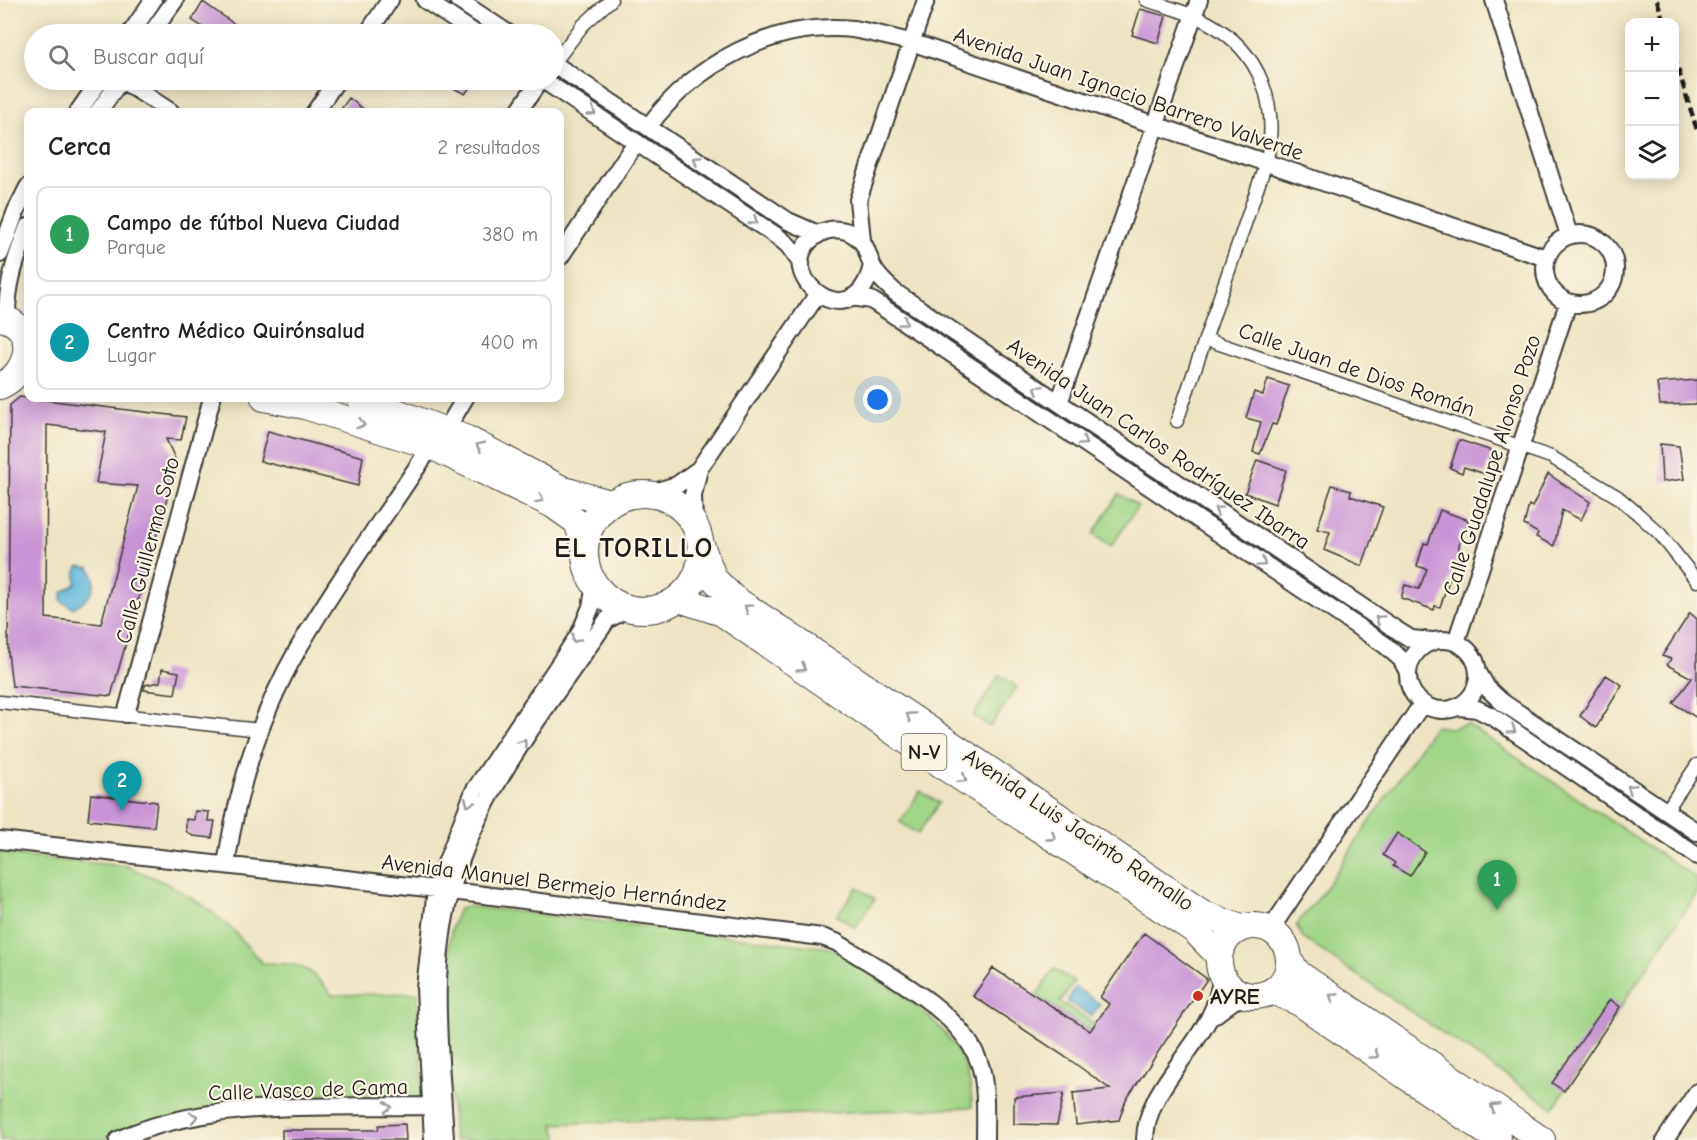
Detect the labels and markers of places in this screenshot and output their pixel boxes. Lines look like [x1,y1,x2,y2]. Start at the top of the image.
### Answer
pin: 2 [102,762,142,811]
pin: 1 [1478,860,1516,910]
place label: AYRE [1210,984,1260,1010]
marker: AYRE [1191,989,1205,1003]

